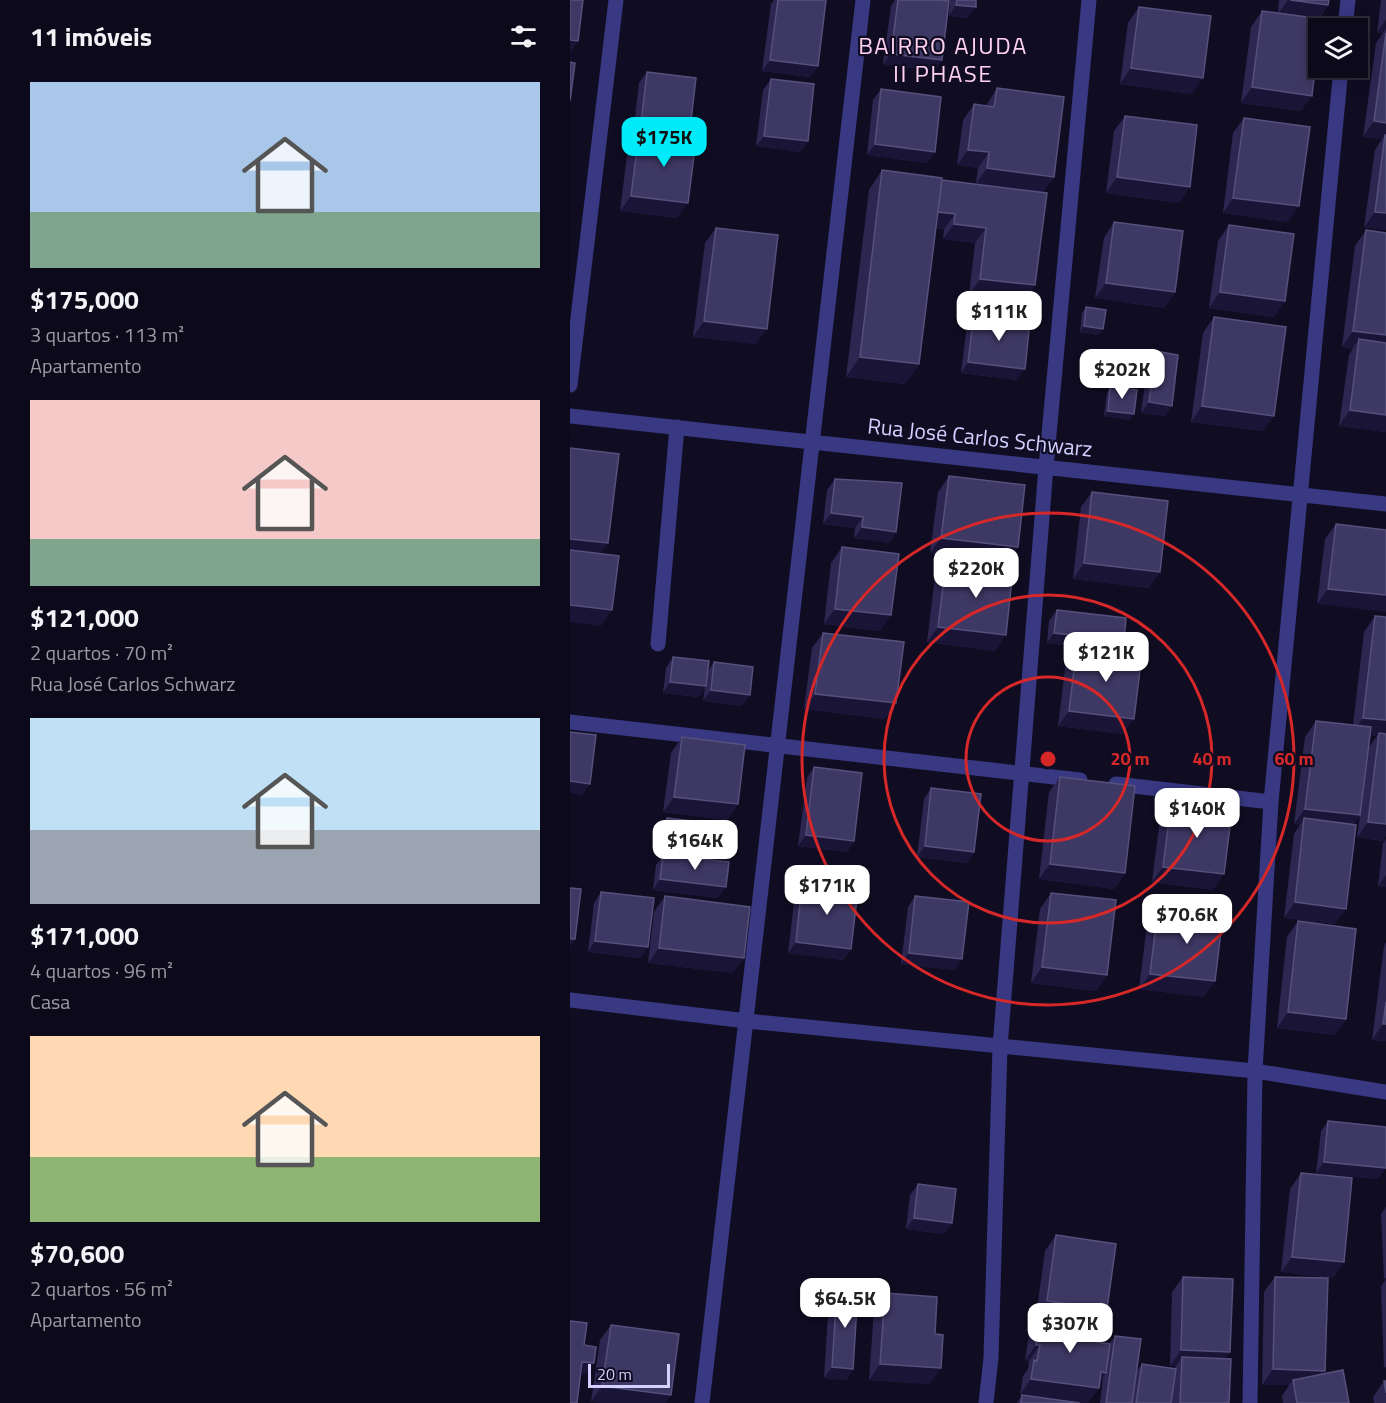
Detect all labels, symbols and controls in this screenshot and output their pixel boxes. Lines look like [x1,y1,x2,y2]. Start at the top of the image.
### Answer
text: 11 imóveis [30,17,152,56]
map controls [1308,18,1368,78]
button: layers [1308,18,1368,78]
icon: filters [507,20,540,53]
district label: BAIRRO AJUDA II PHASE [858,27,1028,91]
pin: $175K [622,117,706,168]
icon: home [231,121,339,229]
text: $175K [636,121,692,152]
text: $175,000 [30,280,139,319]
pin: $111K [957,291,1041,342]
text: $111K [971,295,1027,326]
text: 3 quartos · 113 m² [30,319,184,350]
pin: $202K [1080,349,1164,400]
text: Apartamento [30,350,142,381]
text: $202K [1094,353,1150,384]
street label: Rua José Carlos Schwarz [866,408,1094,466]
icon: home [231,439,339,547]
pin: $220K [934,548,1018,599]
text: $220K [948,552,1004,583]
text: $121,000 [30,598,139,637]
pin: $121K [1064,632,1148,683]
text: $121K [1078,636,1134,667]
text: 2 quartos · 70 m² [30,637,173,668]
text: Rua José Carlos Schwarz [30,668,235,699]
text: 20 m [1110,745,1150,772]
text: 40 m [1192,745,1232,772]
text: 60 m [1274,745,1314,772]
centre of rings [1038,749,1058,769]
icon: home [231,757,339,865]
pin: $140K [1155,788,1239,839]
text: $140K [1169,792,1225,823]
pin: $164K [653,820,737,871]
text: $164K [667,824,723,855]
pin: $171K [785,865,869,916]
text: $171K [799,869,855,900]
pin: $70.6K [1138,894,1236,945]
text: $70.6K [1156,898,1218,929]
text: $171,000 [30,916,139,955]
text: 4 quartos · 96 m² [30,955,173,986]
text: Casa [30,986,70,1017]
icon: home [231,1075,339,1183]
text: $70,600 [30,1234,124,1273]
text: 2 quartos · 56 m² [30,1273,173,1304]
pin: $64.5K [796,1278,894,1329]
text: $64.5K [814,1282,876,1313]
pin: $307K [1028,1303,1112,1354]
text: Apartamento [30,1304,142,1335]
text: $307K [1042,1307,1098,1338]
scale bar [588,1361,670,1388]
text: 20 m [597,1362,632,1386]

